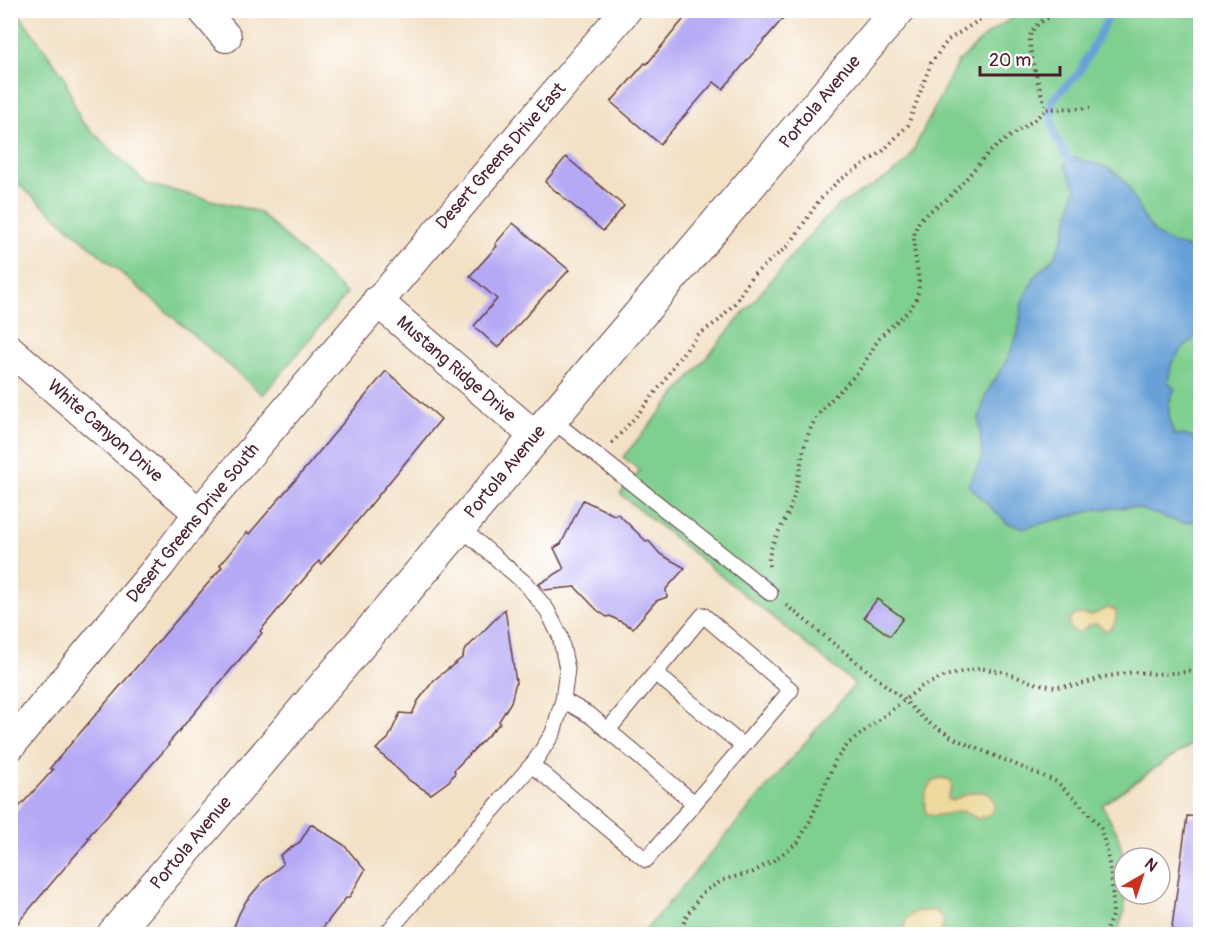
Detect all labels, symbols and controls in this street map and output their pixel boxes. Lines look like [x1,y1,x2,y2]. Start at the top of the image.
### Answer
scale bar [980,39,1060,77]
text: 20 m [989,49,1031,72]
street label: Portola Avenue [774,51,866,153]
street label: Desert Greens Drive East [431,77,572,234]
street label: Mustang Ridge Drive [392,311,521,427]
street label: White Canyon Drive [42,375,168,488]
street label: Portola Avenue [459,421,551,523]
street label: Desert Greens Drive South [121,438,265,608]
street label: Portola Avenue [145,792,237,894]
north arrow [1112,846,1172,906]
text: N [1140,854,1161,876]

